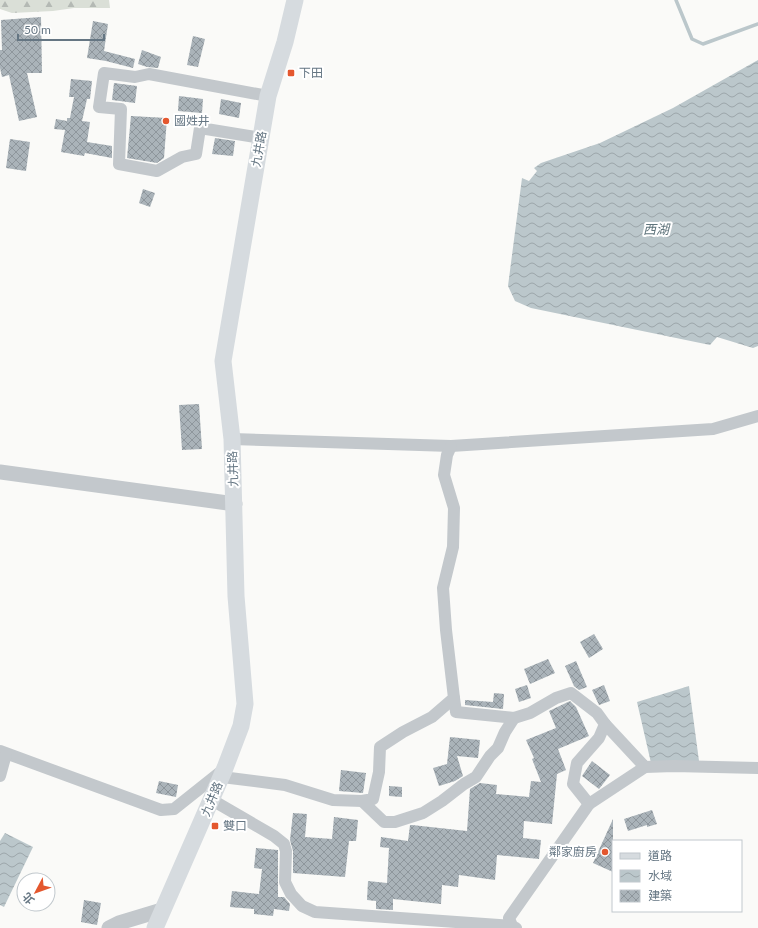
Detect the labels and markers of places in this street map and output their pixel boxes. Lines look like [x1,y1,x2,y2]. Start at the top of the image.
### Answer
place label: 下田 [299,65,323,80]
marker: 下田 [286,68,296,78]
place label: 國姓井 [174,113,210,128]
marker: 國姓井 [161,116,171,126]
place label: 雙口 [223,818,247,833]
marker: 雙口 [210,821,220,831]
place label: 鄰家廚房 [549,844,597,859]
marker: 鄰家廚房 [600,847,610,857]

